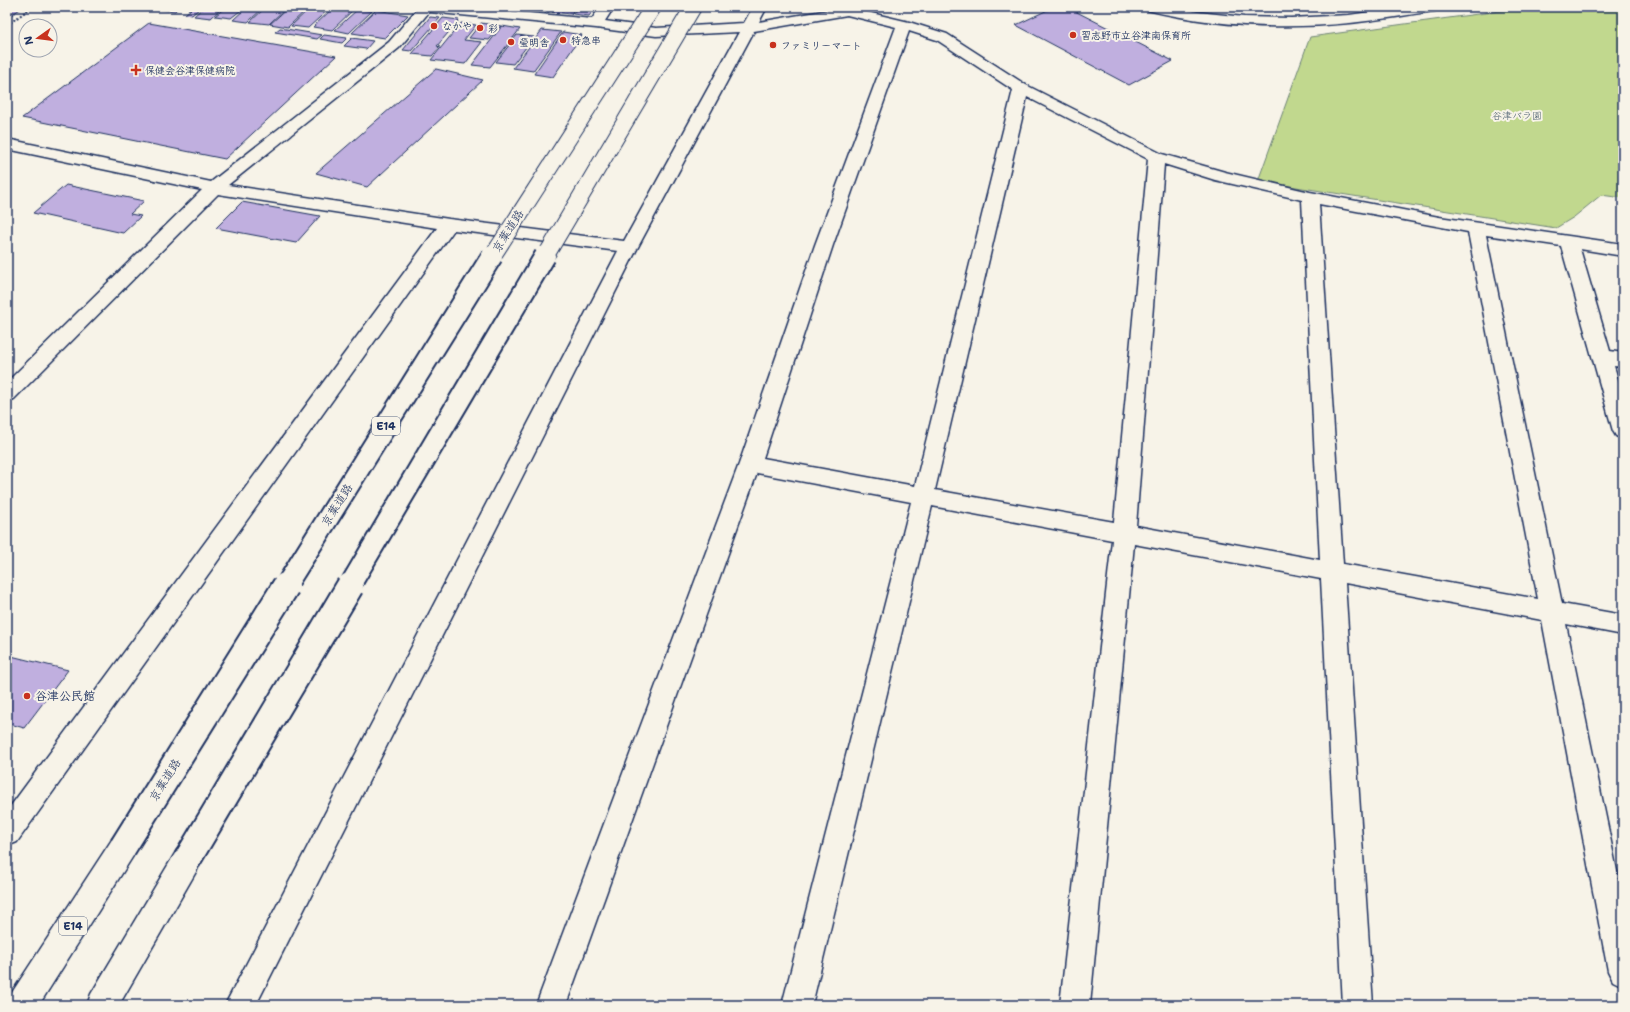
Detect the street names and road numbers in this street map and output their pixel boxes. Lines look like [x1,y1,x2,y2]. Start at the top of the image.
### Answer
street label: 京葉道路 [488,206,528,256]
road number: E14 [372,417,400,435]
street label: 京葉道路 [317,480,357,530]
street label: 京葉道路 [145,755,185,805]
road number: E14 [59,917,87,935]

